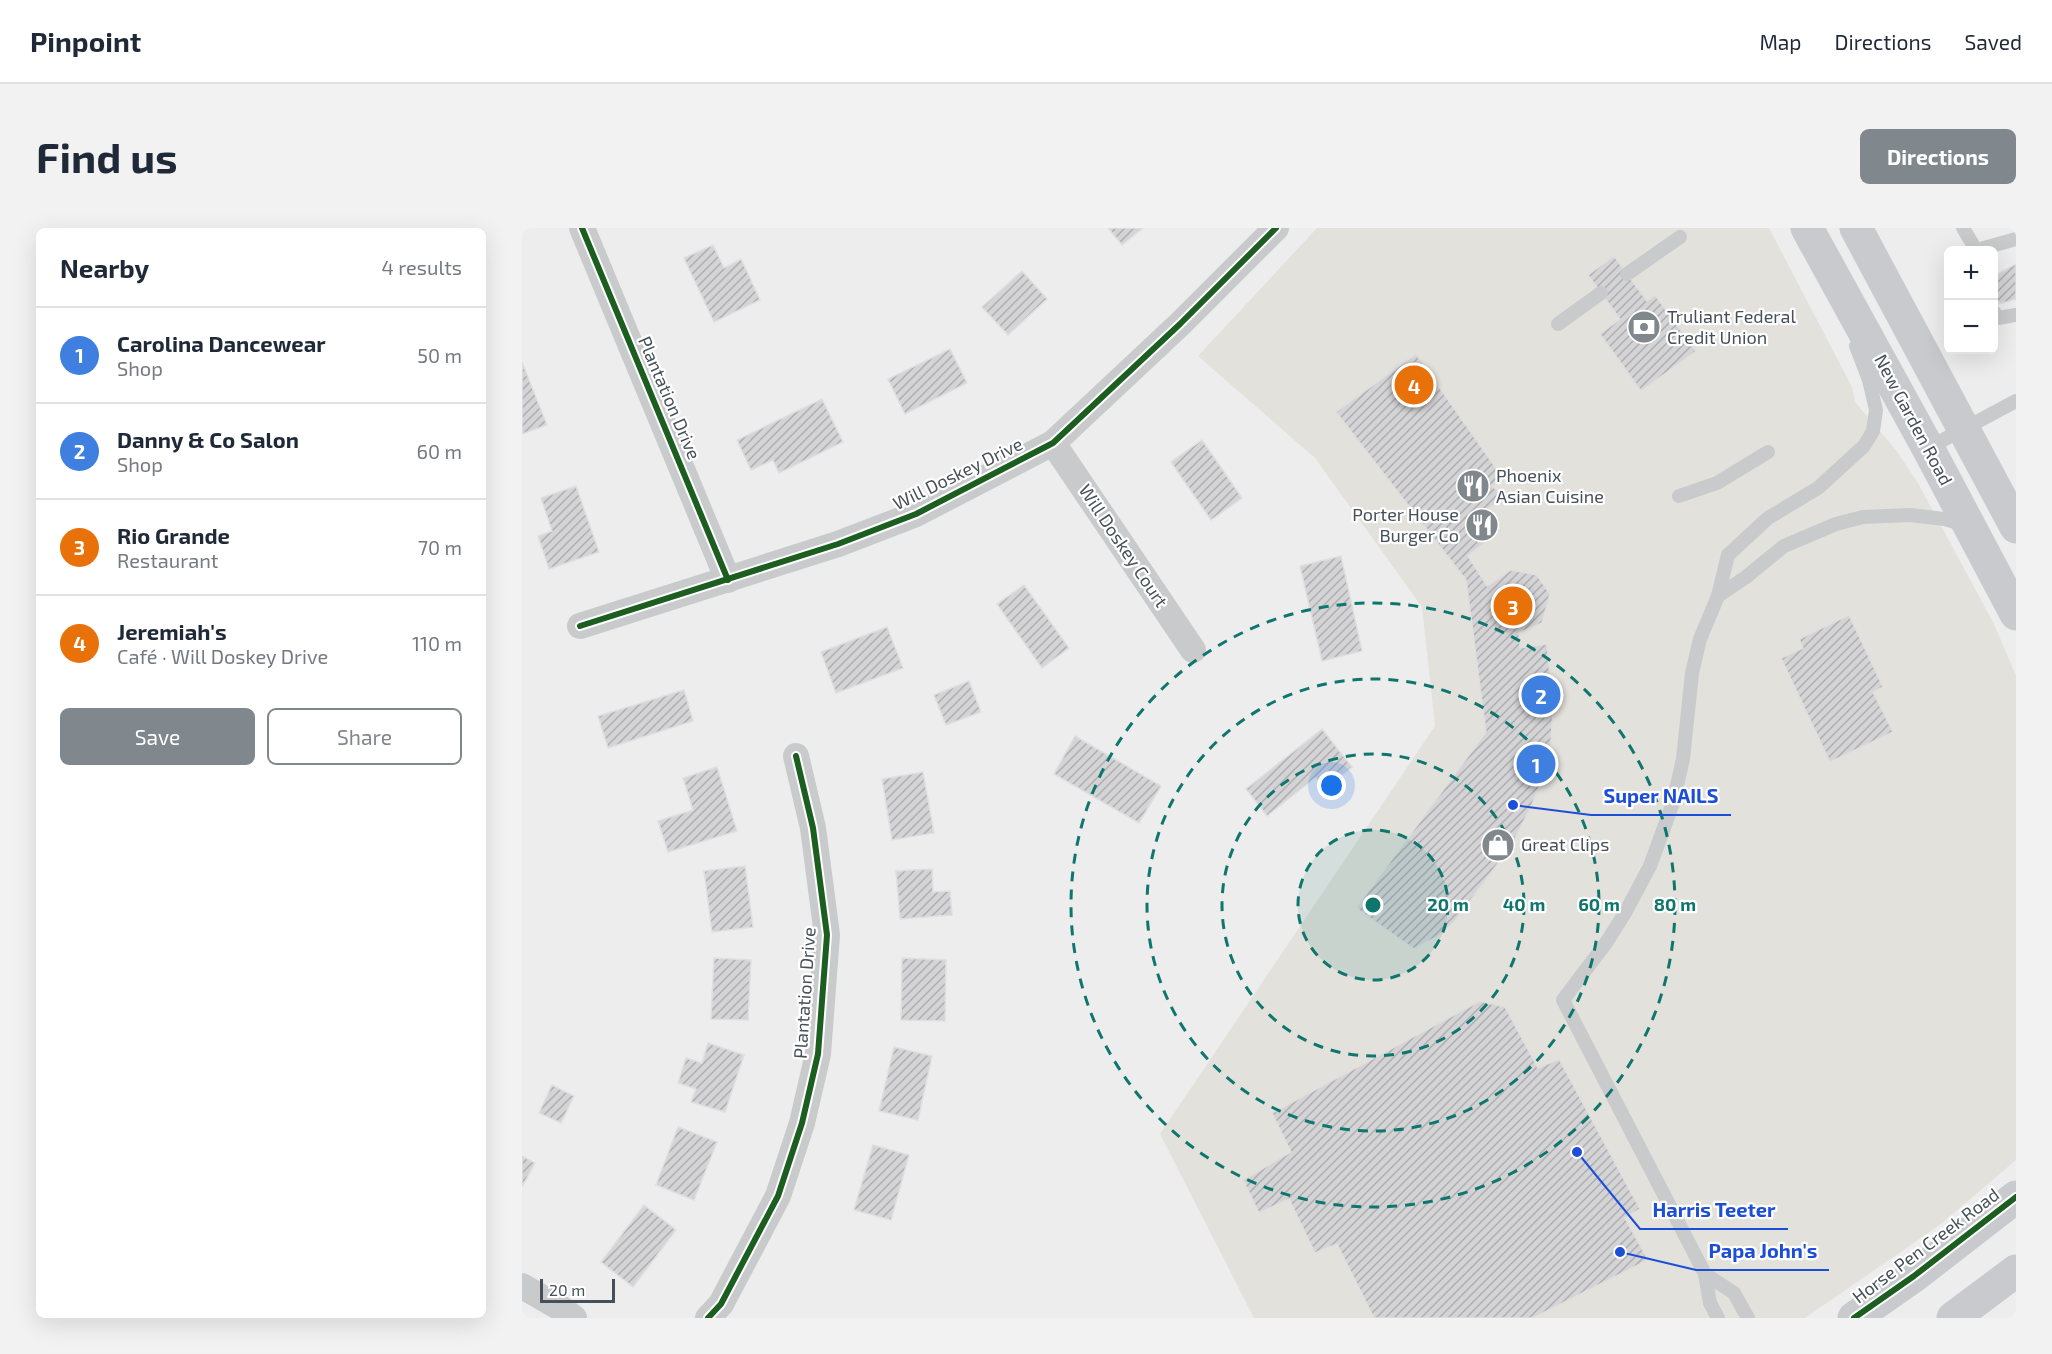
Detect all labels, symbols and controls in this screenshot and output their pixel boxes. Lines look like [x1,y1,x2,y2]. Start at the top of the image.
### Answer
text: Pinpoint [30,24,141,58]
text: Map [1759,29,1802,54]
text: Directions [1835,29,1931,54]
text: Saved [1964,29,2022,54]
button: Directions [1860,129,2016,184]
text: Find us [36,131,178,181]
map controls [1944,246,1998,354]
button: + [1944,246,1998,300]
text: Nearby [60,252,149,283]
text: 4 results [382,255,462,279]
button: − [1944,300,1998,354]
place label: Truliant Federal Credit Union [1667,305,1796,348]
bank icon: Truliant Federal Credit Union [1626,309,1662,345]
text: Carolina Dancewear [117,330,326,356]
street label: Plantation Drive [634,333,706,463]
text: 1 [75,343,84,367]
text: 50 m [417,343,462,367]
street label: New Garden Road [1870,350,1958,489]
text: Shop [117,356,163,380]
pin: 4 [1394,362,1434,408]
text: Danny & Co Salon [117,426,299,452]
street label: Will Doskey Drive [889,432,1026,514]
text: 2 [74,439,85,463]
text: 60 m [417,439,462,463]
text: Shop [117,452,163,476]
place label: Phoenix Asian Cuisine [1496,464,1604,507]
restaurant icon: Phoenix Asian Cuisine [1455,468,1491,504]
street label: Will Doskey Court [1075,480,1173,611]
place label: Porter House Burger Co [1352,503,1459,546]
restaurant icon: Porter House Burger Co [1464,507,1500,543]
text: Rio Grande [117,522,230,548]
text: 3 [74,535,85,559]
text: 70 m [418,535,462,559]
text: Restaurant [117,548,218,572]
pin: 3 [1494,584,1532,628]
text: Jeremiah's [117,618,227,644]
text: 4 [73,631,86,655]
text: 110 m [412,631,462,655]
text: Café · Will Doskey Drive [117,644,328,668]
pin: 2 [1522,672,1560,718]
button: Save [60,708,255,765]
button: Share [267,708,462,765]
pin: 1 [1516,742,1556,786]
your location [1317,771,1346,800]
callout: Super NAILS [1591,777,1731,815]
text: Super NAILS [1603,783,1719,807]
shop icon: Great Clips [1480,827,1516,863]
place label: Great Clips [1521,833,1609,855]
text: 20 m [1427,893,1469,915]
text: 40 m [1503,893,1545,915]
text: 60 m [1578,893,1620,915]
text: 80 m [1654,893,1696,915]
centre of rings [1363,895,1383,915]
street label: Plantation Drive [788,926,820,1059]
street label: Horse Pen Creek Road [1848,1183,2003,1308]
callout: Harris Teeter [1640,1191,1788,1229]
text: Harris Teeter [1653,1197,1776,1221]
callout: Papa John's [1696,1232,1829,1270]
text: Papa John's [1709,1238,1817,1262]
scale bar [540,1276,615,1304]
text: 20 m [549,1280,585,1299]

